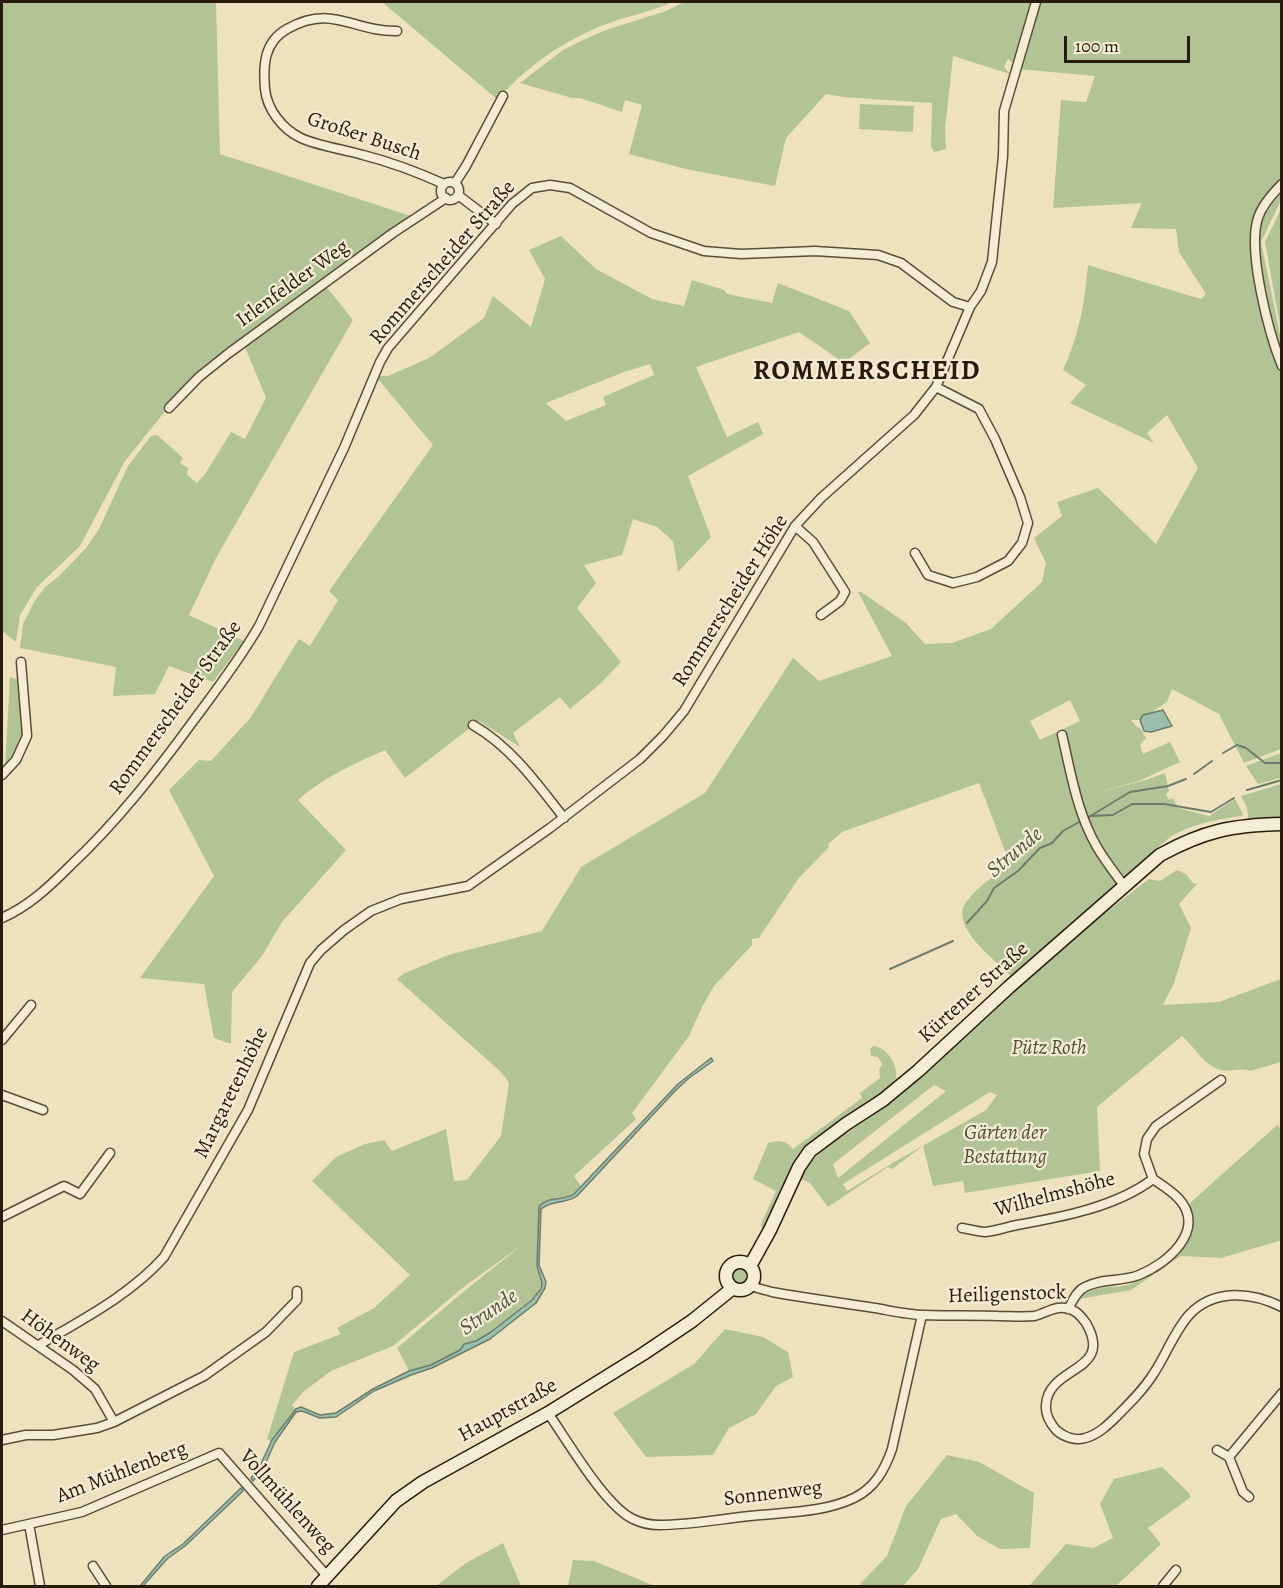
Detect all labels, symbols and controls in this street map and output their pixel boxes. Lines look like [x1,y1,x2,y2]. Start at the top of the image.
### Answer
scale bar [1067,24,1193,62]
text: 100 m [1075,34,1119,58]
street label: Großer Busch [304,107,424,167]
street label: Rommerscheider Straße [365,176,521,350]
street label: Irlenfelder Weg [232,235,354,333]
district label: ROMMERSCHEID [753,356,981,388]
street label: Rommerscheider Höhe [668,510,794,692]
street label: Rommerscheider Straße [104,616,248,800]
water label: Strunde [982,822,1048,884]
street label: Kürtener Straße [914,937,1034,1049]
street label: Margaretenhöhe [189,1023,275,1163]
park label: Pütz Roth [1011,1036,1087,1062]
park label: Gärten der Bestattung [963,1121,1047,1171]
street label: Wilhelmshöhe [992,1167,1118,1223]
street label: Heiligenstock [947,1280,1067,1310]
water label: Strunde [455,1284,523,1342]
street label: Höhenweg [15,1304,105,1378]
street label: Hauptstraße [454,1373,562,1449]
street label: Am Mühlenberg [53,1436,191,1510]
street label: Vollmühlenweg [234,1445,340,1559]
street label: Sonnenweg [722,1475,824,1513]

